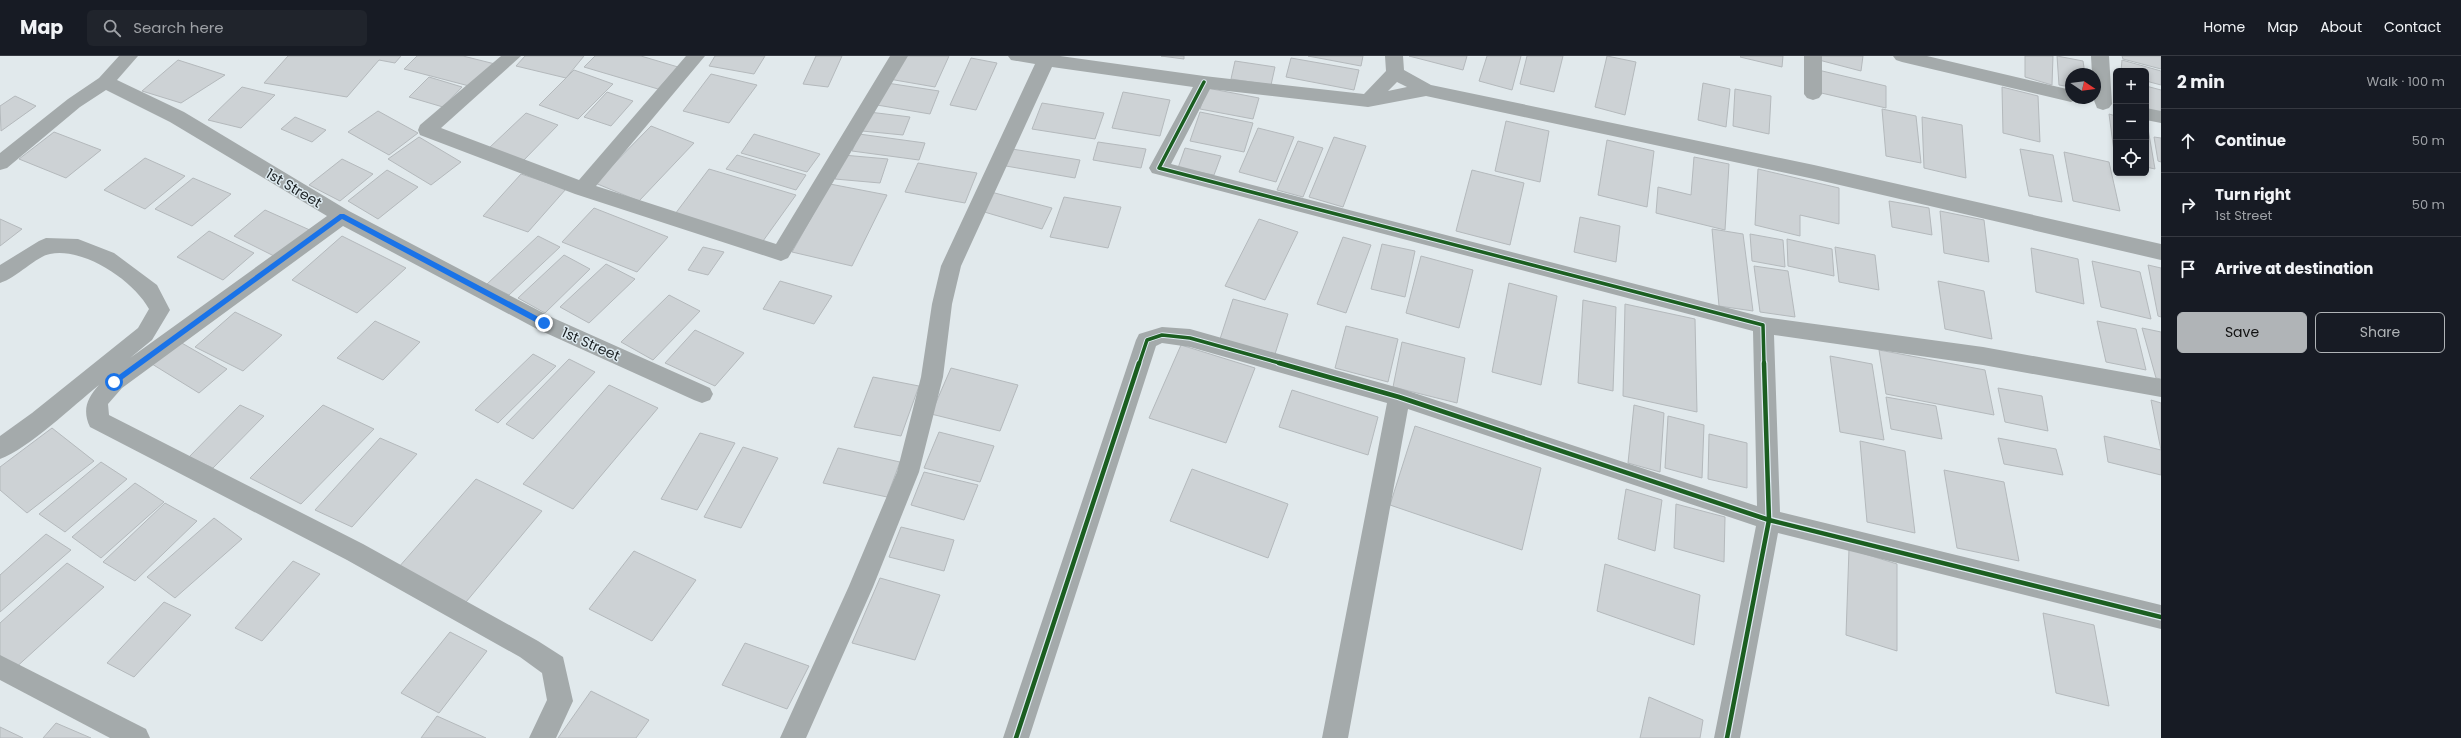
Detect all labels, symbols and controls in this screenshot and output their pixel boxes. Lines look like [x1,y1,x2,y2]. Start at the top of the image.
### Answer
search box [87,10,367,46]
text: Map [20,14,63,41]
icon: search [101,17,123,39]
text: Search here [133,17,224,38]
text: Home [2203,17,2245,37]
text: Map [2267,17,2298,37]
text: About [2320,17,2362,37]
text: Contact [2384,17,2441,37]
north arrow [2065,68,2101,104]
map controls [2113,68,2149,176]
button: + [2113,68,2149,104]
text: 2 min [2177,70,2225,94]
text: Walk · 100 m [2367,72,2445,91]
button: − [2113,104,2149,140]
icon: ahead [2177,130,2199,152]
text: Continue [2215,130,2286,151]
text: 50 m [2412,131,2445,150]
button: locate [2113,140,2149,176]
street label: 1st Street [262,164,326,212]
text: Turn right [2215,184,2291,205]
icon: right [2177,194,2199,216]
text: 50 m [2412,195,2445,214]
text: 1st Street [2215,206,2272,225]
icon: arrive [2177,258,2199,280]
text: Arrive at destination [2215,258,2373,279]
button: Save [2177,312,2307,353]
button: Share [2315,312,2445,353]
route end [535,314,553,332]
street label: 1st Street [559,322,623,366]
route start [105,373,123,391]

